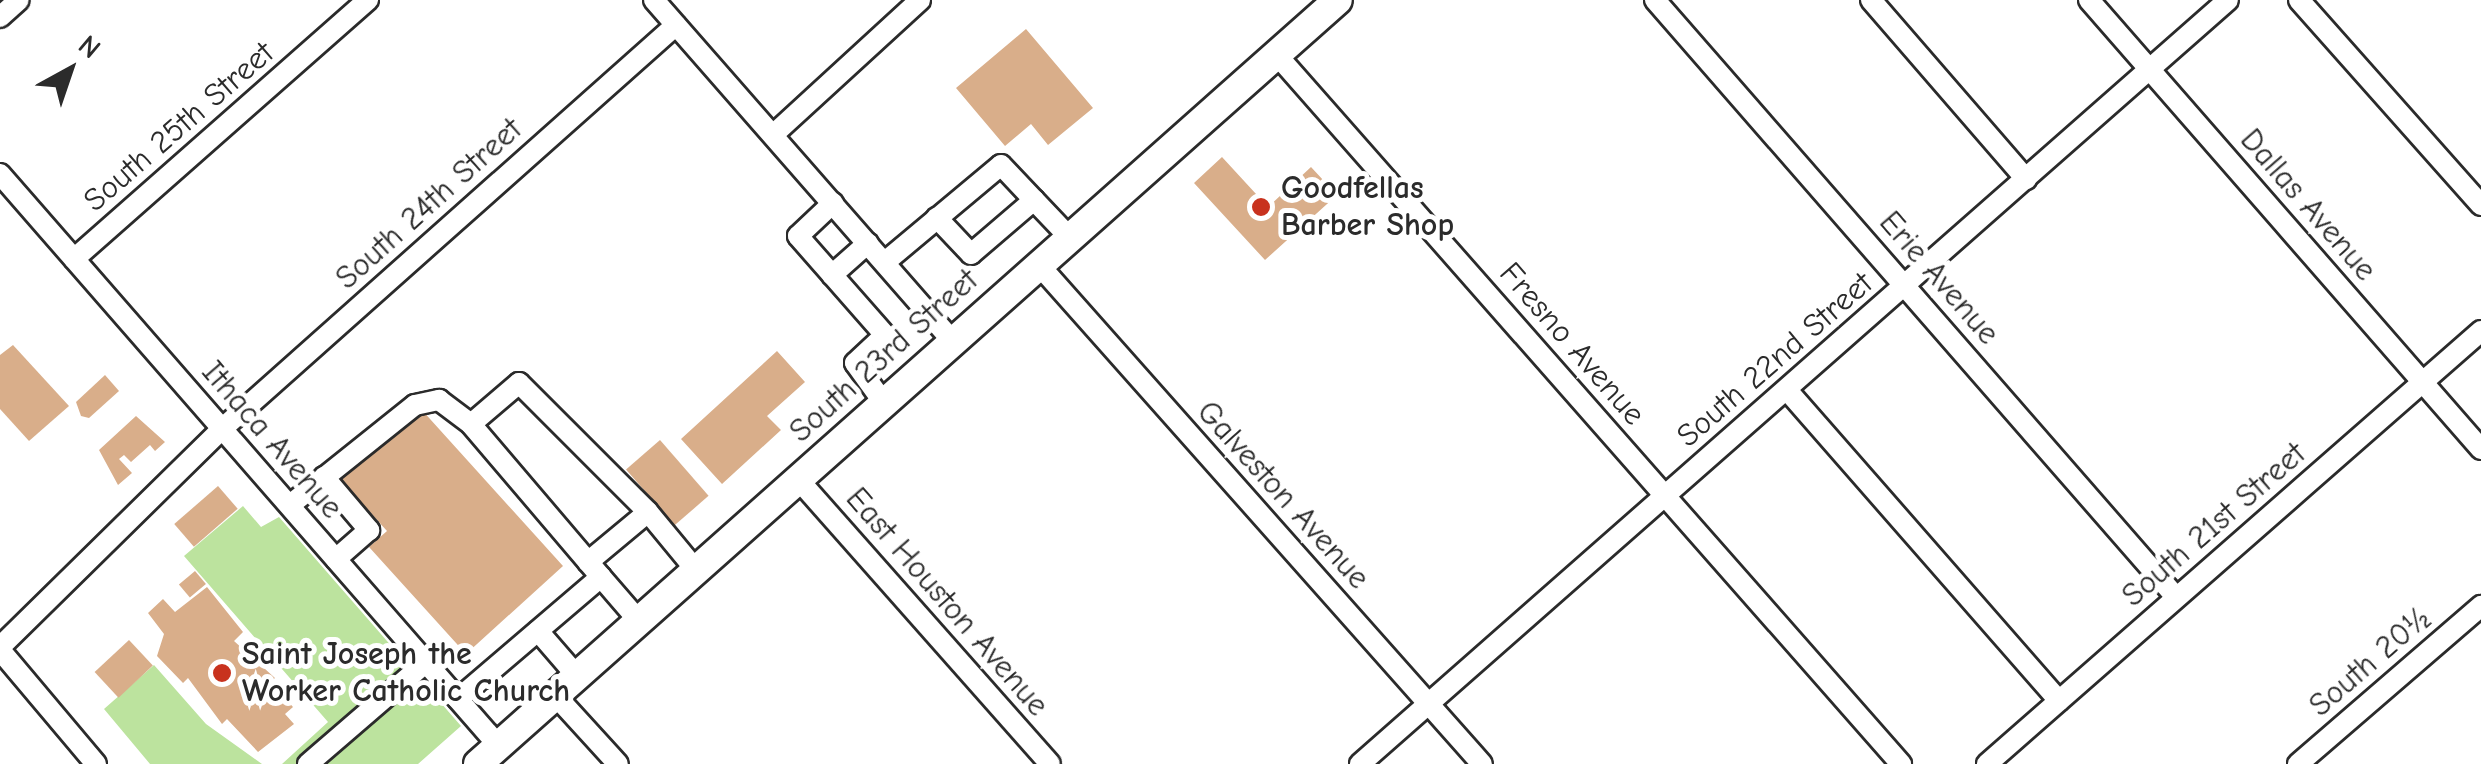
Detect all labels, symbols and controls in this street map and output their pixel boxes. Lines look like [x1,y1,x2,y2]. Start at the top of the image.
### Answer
north arrow [20,20,120,120]
text: N [72,29,107,65]
street label: South 25th Street [76,34,282,220]
street label: South 24th Street [328,110,530,298]
street label: Dallas Avenue [2232,121,2384,289]
place label: Goodfellas Barber Shop [1281,170,1454,245]
marker: Goodfellas Barber Shop [1250,196,1272,218]
street label: Erie Avenue [1871,204,2007,352]
street label: Fresno Avenue [1491,255,1653,433]
street label: South 23rd Street [782,261,986,451]
street label: South 22nd Street [1669,265,1881,455]
street label: Ithaca Avenue [193,354,351,526]
street label: Galveston Avenue [1189,393,1377,597]
street label: South 21st Street [2114,435,2314,615]
street label: East Houston Avenue [837,480,1057,724]
street label: South 20½ [2302,599,2438,725]
place label: Saint Joseph the Worker Catholic Church [242,636,570,711]
marker: Saint Joseph the Worker Catholic Church [211,662,233,684]

